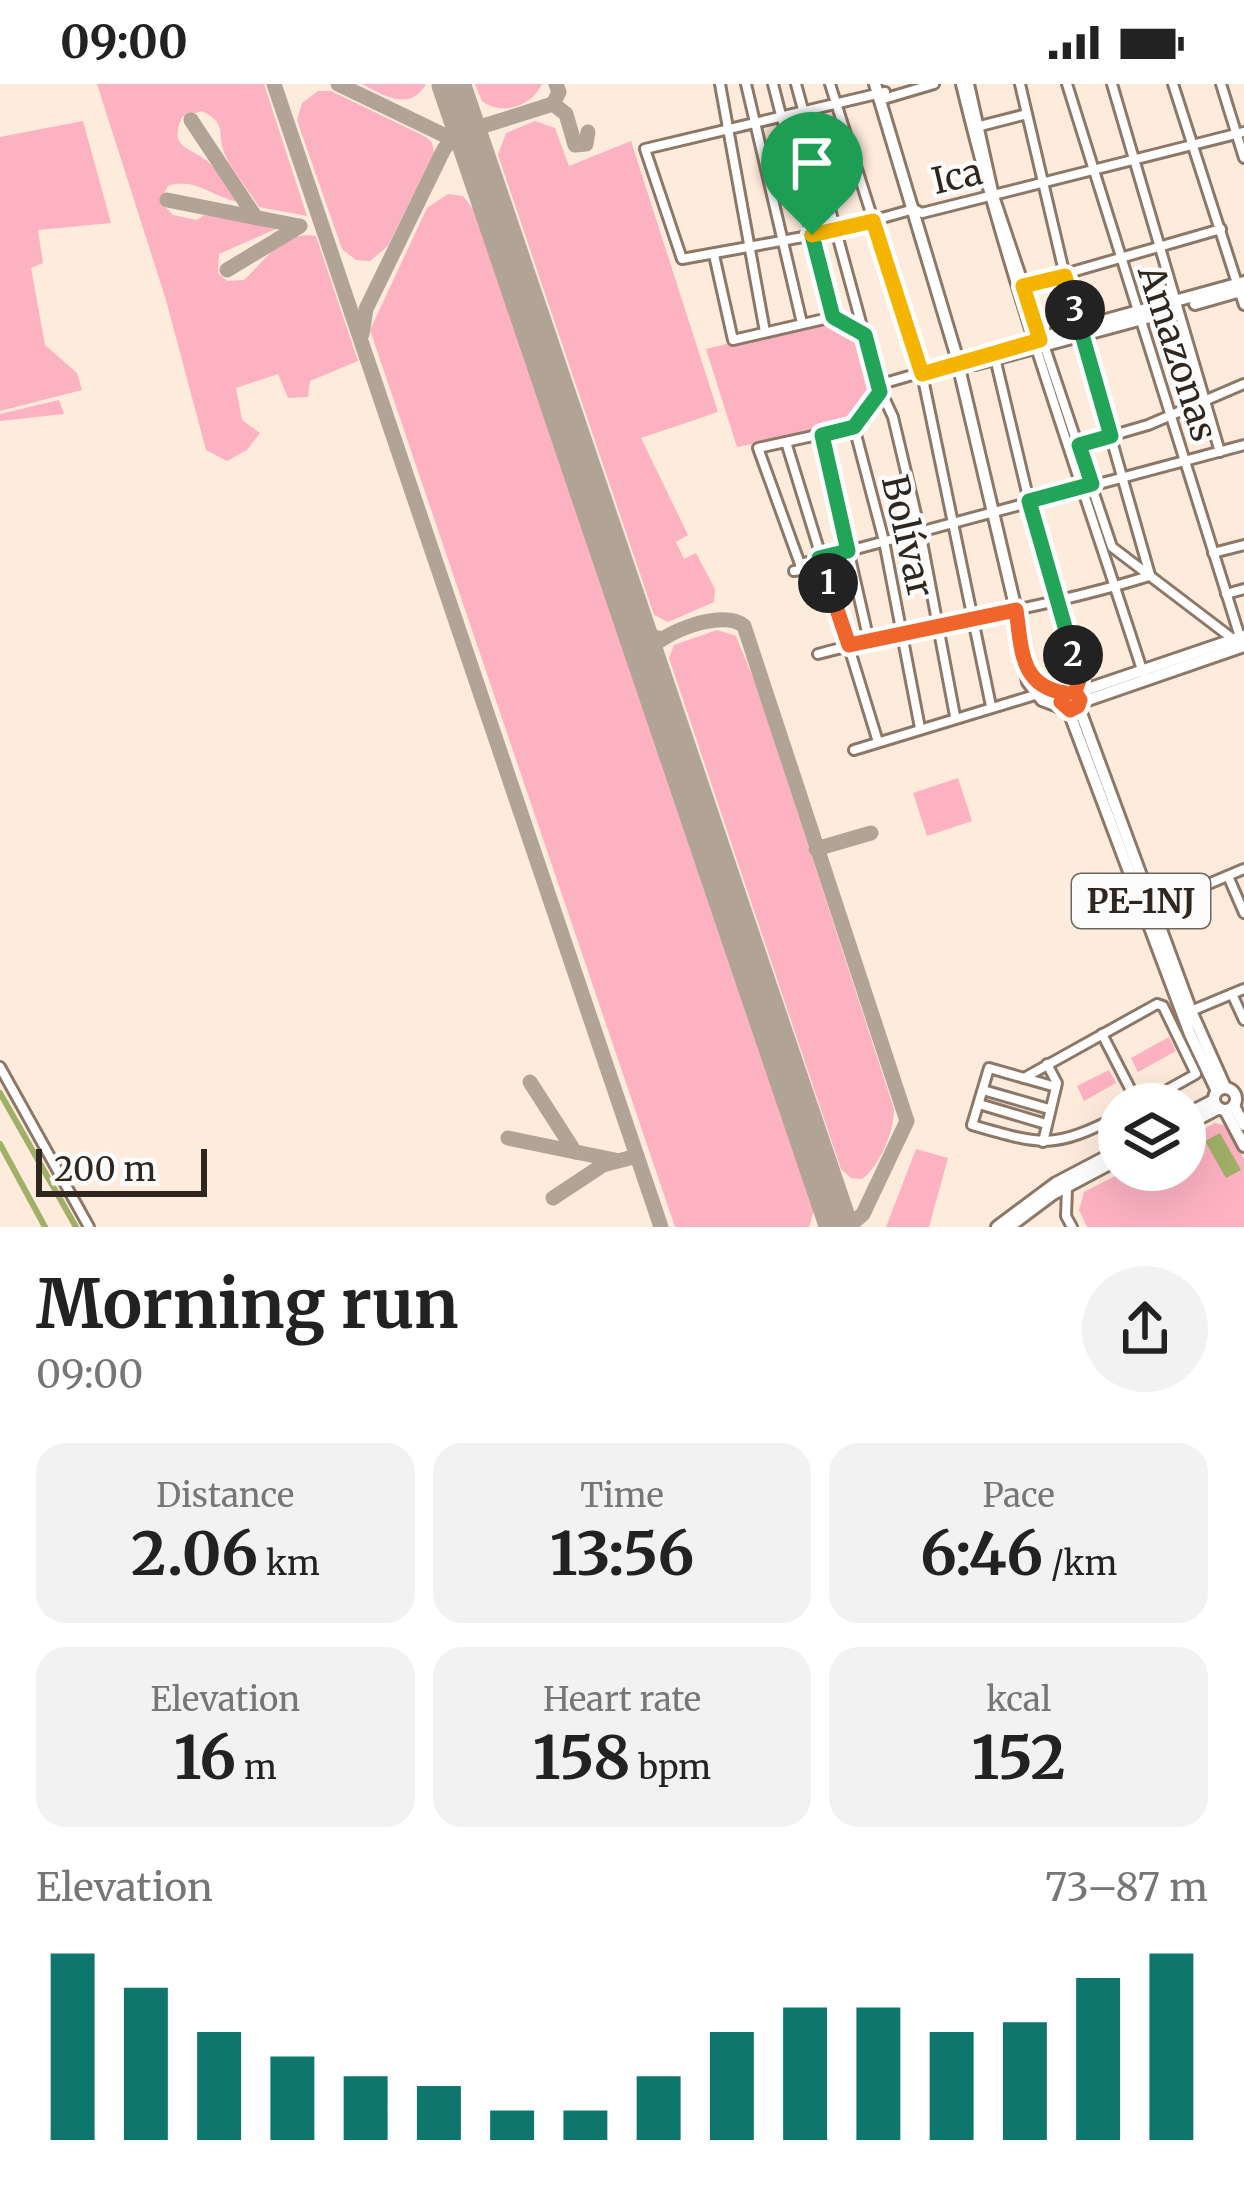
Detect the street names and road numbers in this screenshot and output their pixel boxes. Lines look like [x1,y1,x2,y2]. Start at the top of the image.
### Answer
street label: Ica [928,149,987,204]
street label: Amazonas [1128,259,1227,447]
street label: Bolívar [872,471,943,601]
road number: PE-1NJ [1072,874,1210,928]

